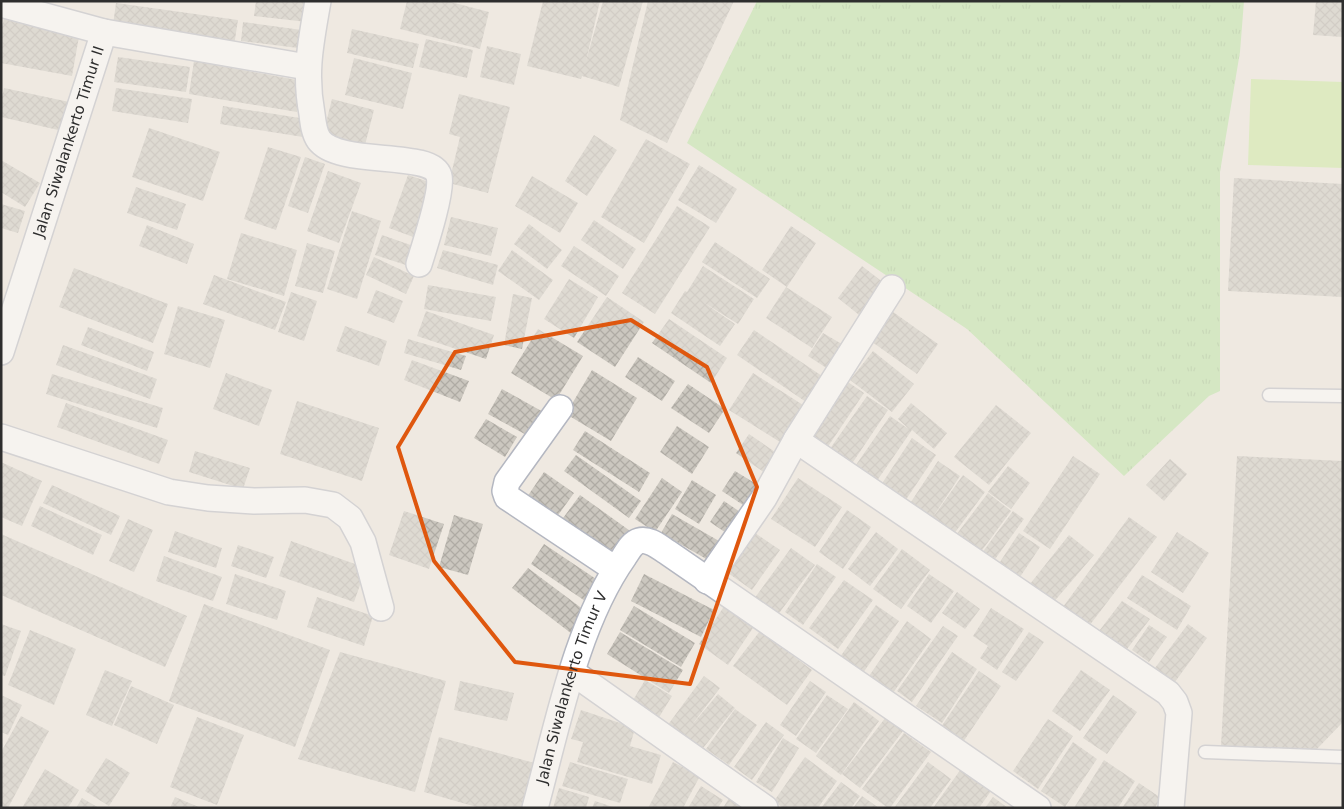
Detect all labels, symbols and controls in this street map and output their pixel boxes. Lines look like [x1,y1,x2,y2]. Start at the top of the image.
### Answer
street label: Jalan Siwalankerto Timur II [29,44,108,240]
street label: Jalan Siwalankerto Timur V [533,588,611,787]

